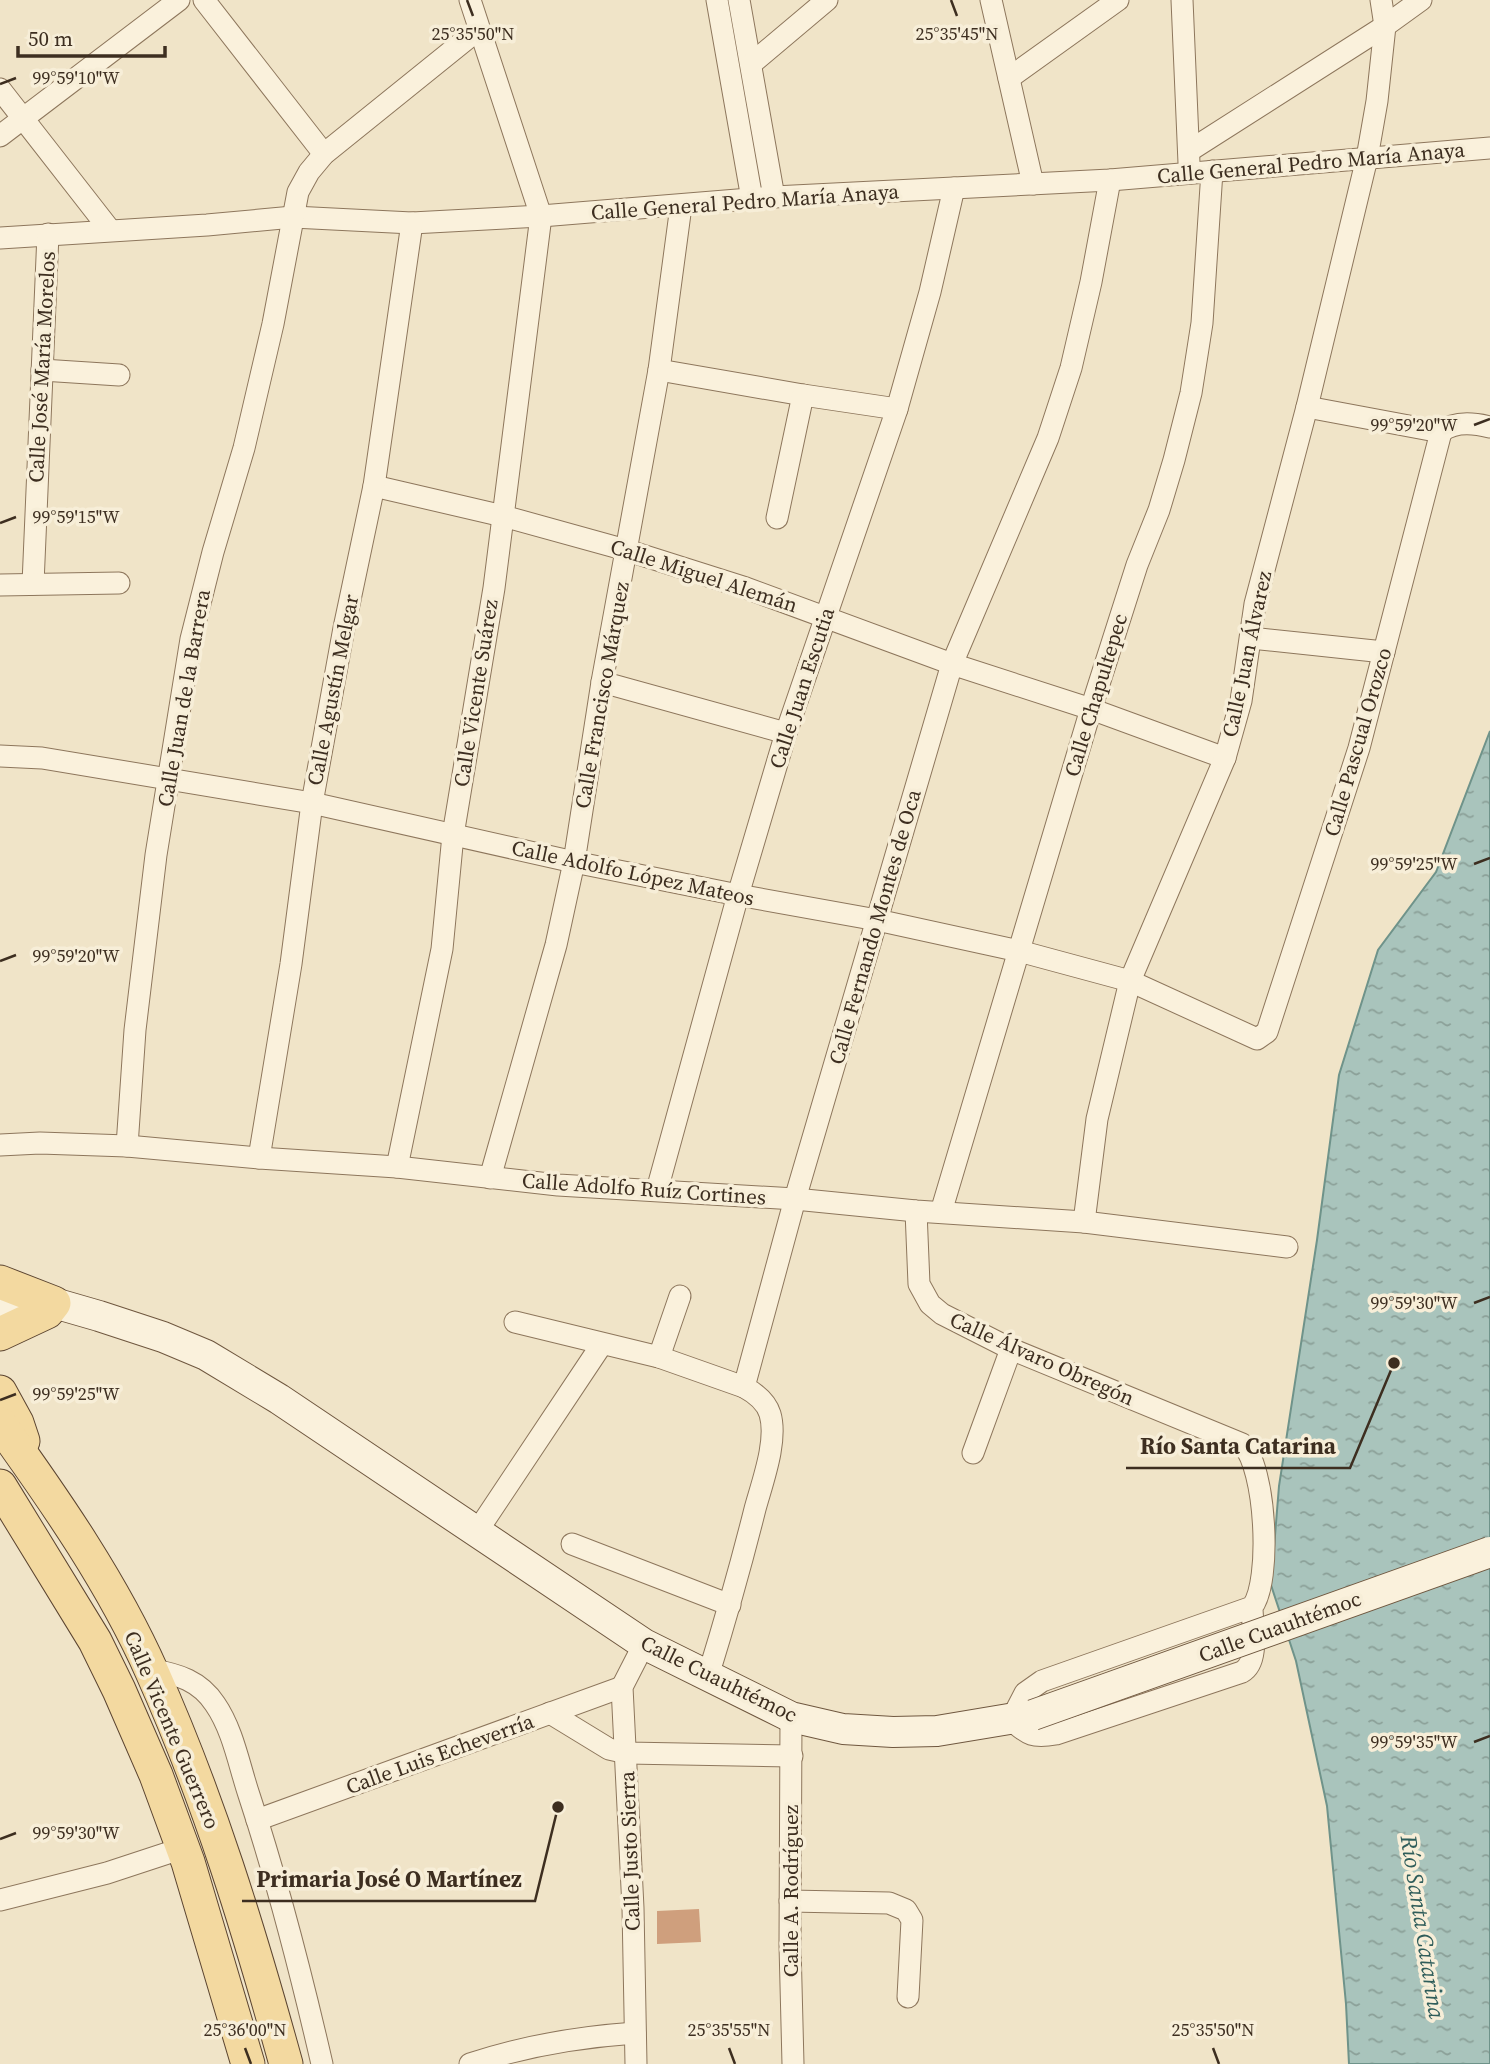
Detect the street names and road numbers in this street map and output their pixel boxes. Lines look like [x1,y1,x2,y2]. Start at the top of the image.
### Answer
street label: Calle General Pedro María Anaya [1156,135,1466,190]
street label: Calle General Pedro María Anaya [590,176,900,227]
street label: Calle José María Morelos [21,251,62,483]
street label: Calle Miguel Alemán [607,532,802,620]
street label: Calle Juan Álvarez [1215,568,1278,740]
street label: Calle Francisco Márquez [567,579,636,811]
street label: Calle Juan de la Barrera [150,587,217,809]
street label: Calle Agustín Melgar [300,592,365,788]
street label: Calle Vicente Suárez [446,597,505,789]
street label: Calle Juan Escutia [762,603,841,772]
street label: Calle Chapultepec [1057,610,1134,780]
street label: Calle Pascual Orozco [1317,644,1398,840]
street label: Calle Fernando Montes de Oca [821,786,928,1068]
street label: Calle Adolfo López Mateos [509,833,757,912]
street label: Calle Adolfo Ruíz Cortines [521,1166,767,1212]
street label: Calle Álvaro Obregón [945,1305,1139,1412]
street label: Calle Cuauhtémoc [1195,1584,1365,1669]
street label: Calle Vicente Guerrero [118,1626,227,1833]
street label: Calle Cuauhtémoc [636,1628,802,1729]
street label: Calle Luis Echeverría [342,1706,538,1801]
street label: Calle Justo Sierra [612,1770,647,1931]
street label: Calle A. Rodríguez [776,1804,805,1977]

